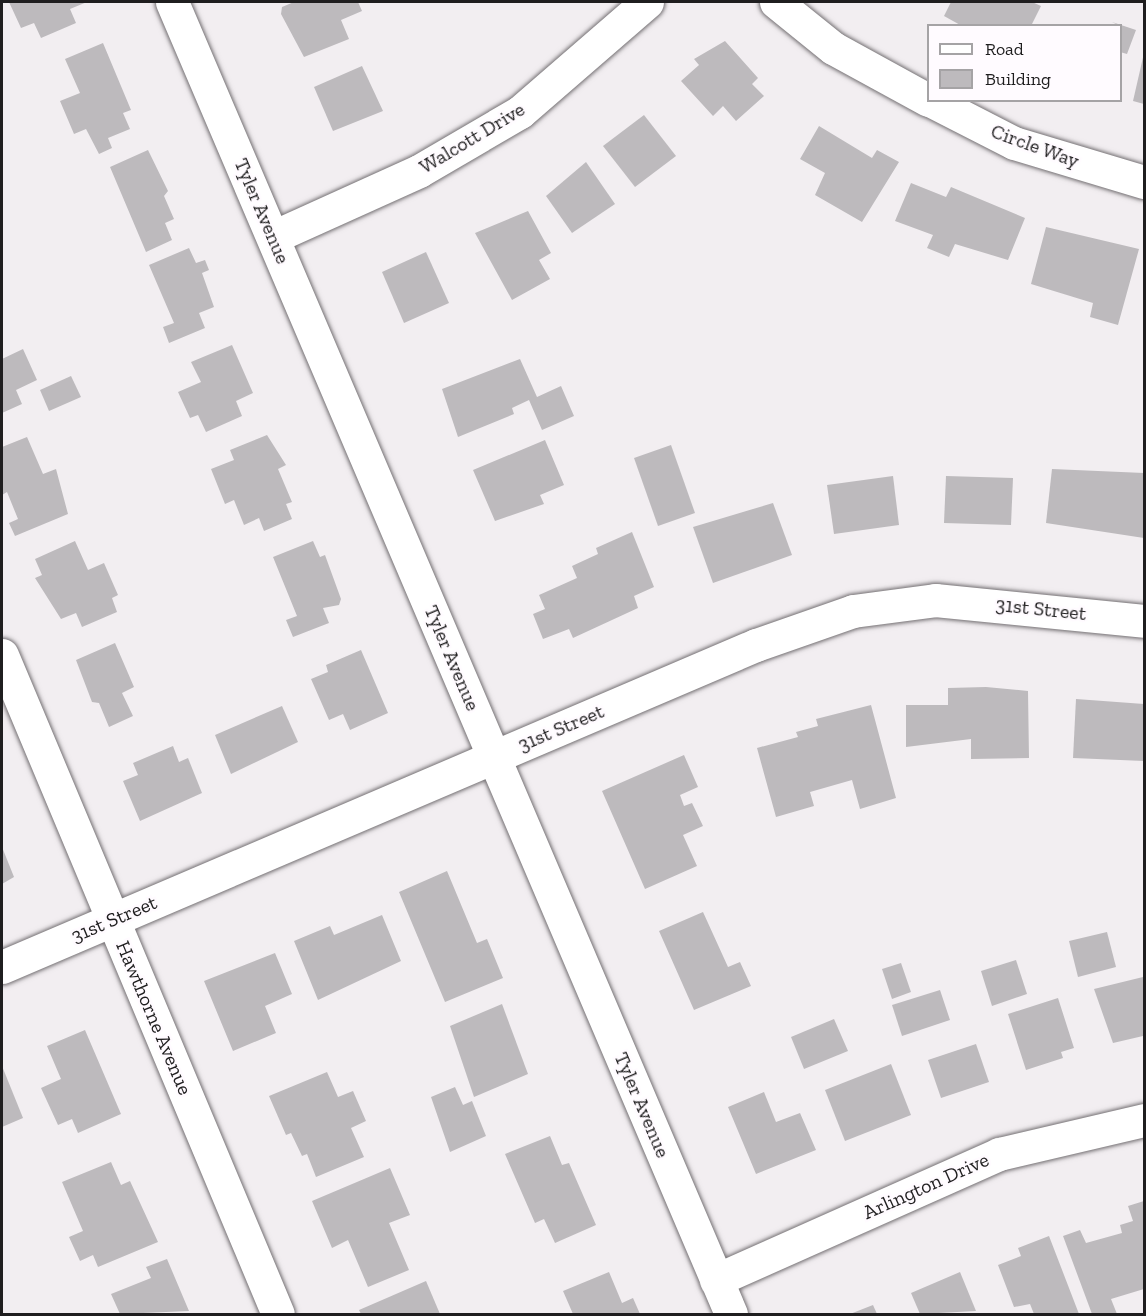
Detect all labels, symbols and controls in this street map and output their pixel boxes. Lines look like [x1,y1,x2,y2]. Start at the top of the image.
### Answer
legend [927,24,1122,102]
text: Road [985,38,1024,60]
text: Building [985,68,1051,90]
street label: Walcott Drive [415,97,529,179]
street label: Circle Way [987,119,1083,173]
street label: Tyler Avenue [229,154,295,268]
street label: 31st Street [995,592,1087,626]
street label: Tyler Avenue [419,601,485,715]
street label: 31st Street [514,699,608,757]
street label: 31st Street [67,890,161,948]
street label: Hawthorne Avenue [111,937,197,1099]
street label: Tyler Avenue [609,1048,675,1162]
street label: Arlington Drive [859,1148,993,1224]

